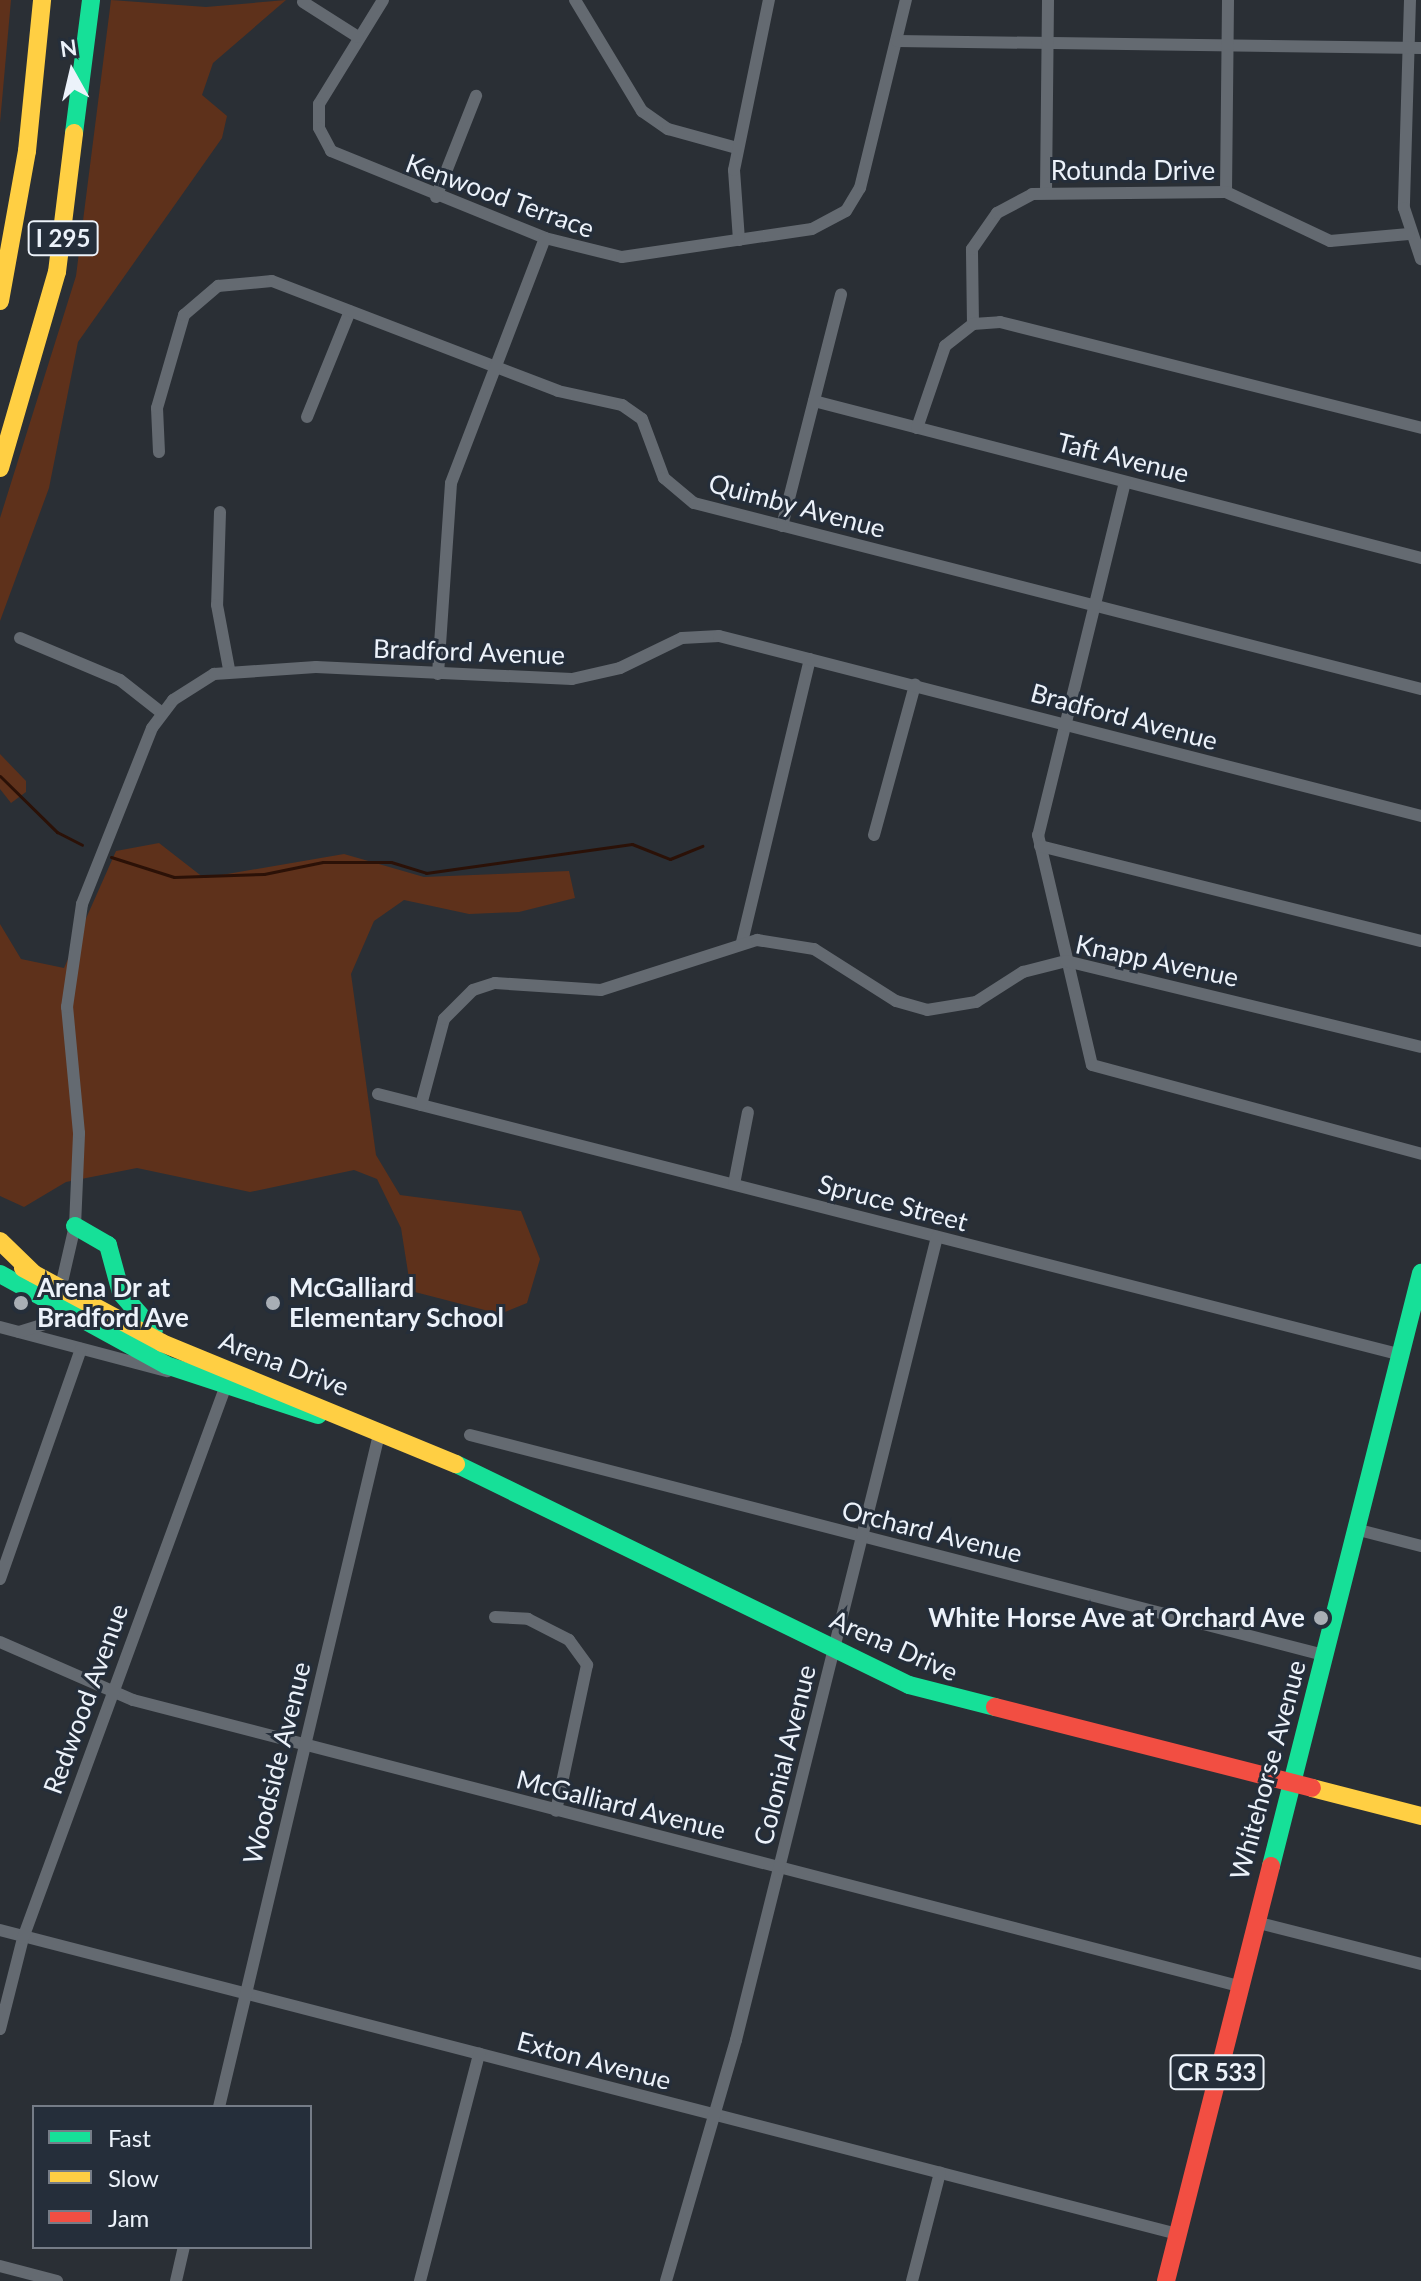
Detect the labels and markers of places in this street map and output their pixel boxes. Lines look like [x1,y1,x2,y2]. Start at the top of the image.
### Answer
place label: Arena Dr at Bradford Ave [37,1272,190,1334]
place label: McGalliard Elementary School [289,1272,505,1334]
marker: Arena Dr at Bradford Ave [12,1294,30,1312]
marker: McGalliard Elementary School [264,1294,282,1312]
place label: White Horse Ave at Orchard Ave [926,1602,1305,1634]
marker: White Horse Ave at Orchard Ave [1312,1609,1330,1627]

